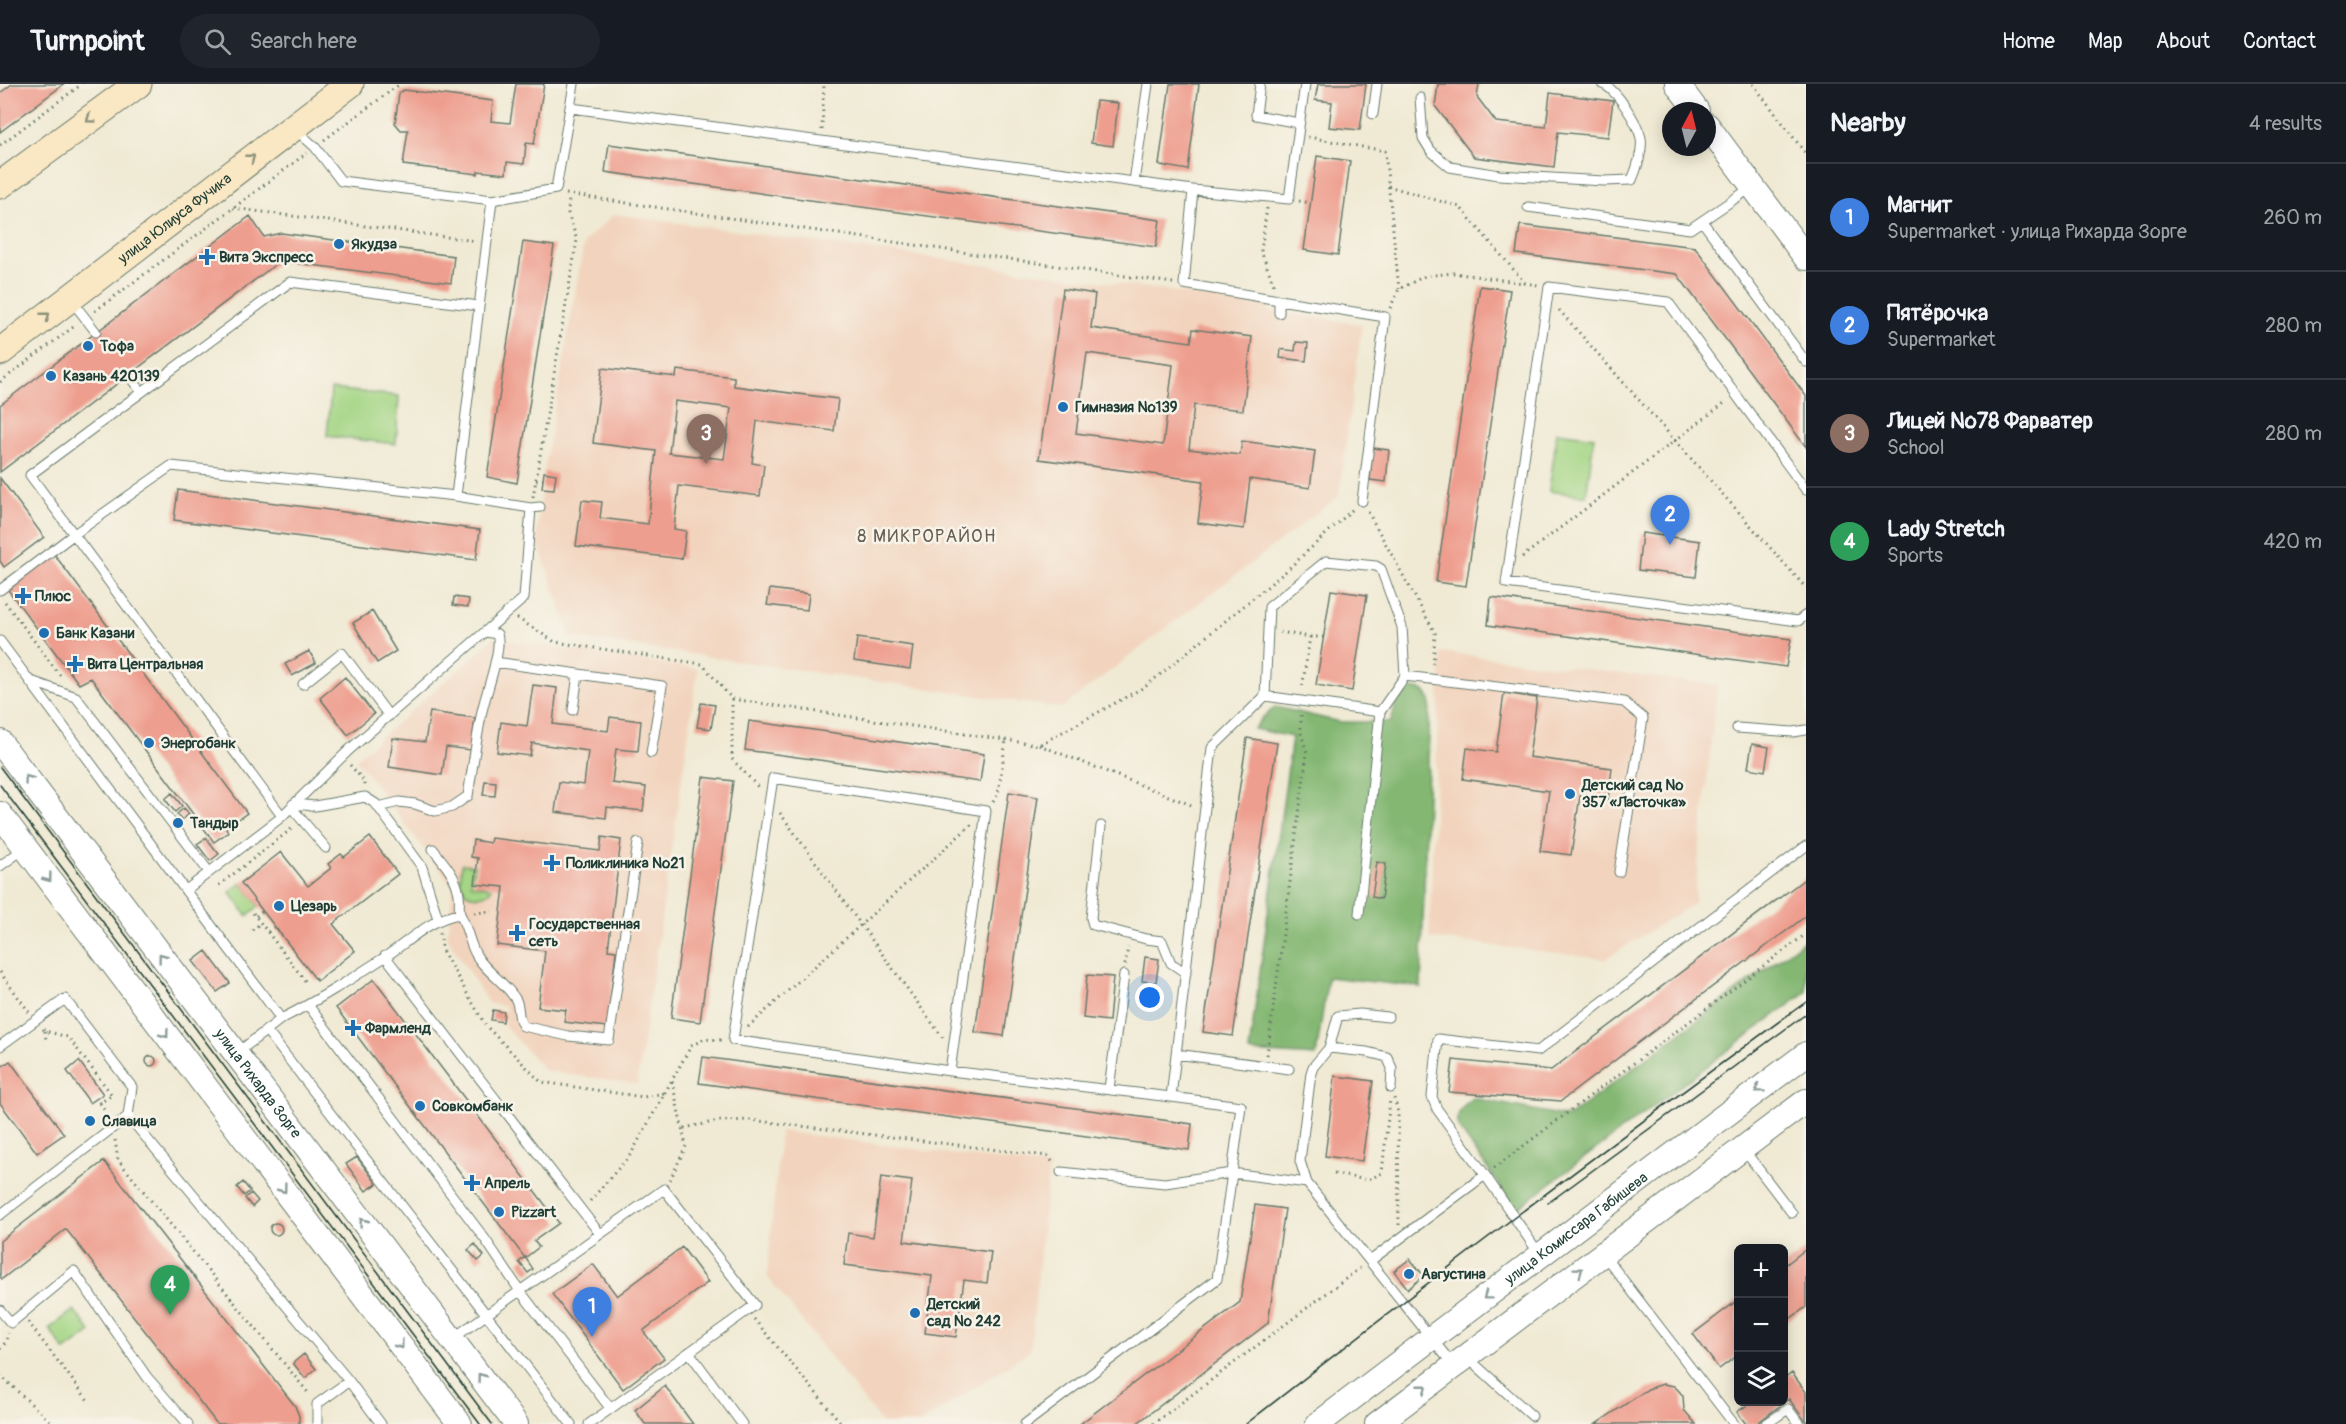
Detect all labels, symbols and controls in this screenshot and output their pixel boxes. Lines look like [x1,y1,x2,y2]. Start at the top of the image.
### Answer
search box [180,14,600,68]
text: Turnpoint [30,24,144,59]
icon: search [201,25,234,58]
text: Search here [249,27,357,55]
text: Home [2002,28,2055,55]
text: Map [2088,28,2123,55]
text: About [2156,28,2210,55]
text: Contact [2243,28,2316,55]
north arrow [1662,102,1716,156]
text: Nearby [1830,107,1906,139]
one-way arrow [86,111,97,122]
text: 4 results [2249,111,2322,136]
one-way arrow [244,155,255,166]
street label: улица Юлиуса Фучика [113,169,235,268]
text: Магнит [1887,191,1952,219]
text: 1 [1846,205,1853,230]
text: 260 m [2263,205,2322,230]
text: Supermarket · улица Рихарда Зорге [1887,219,2187,244]
place label: Якудза [351,235,397,254]
marker: Якудза [332,237,346,251]
place label: Вита Экспресс [219,248,314,267]
marker: Вита Экспресс [200,250,214,264]
text: Пятёрочка [1887,299,1988,327]
one-way arrow [40,312,51,323]
text: 2 [1844,313,1855,338]
text: 280 m [2265,313,2322,338]
text: Supermarket [1887,327,1996,352]
place label: Тофа [99,337,134,356]
marker: Тофа [81,339,95,353]
place label: Казань 420139 [63,367,160,386]
marker: Казань 420139 [44,369,58,383]
place label: Гимназия №139 [1075,398,1178,417]
marker: Гимназия №139 [1056,400,1070,414]
text: Лицей №78 Фарватер [1887,407,2093,435]
pin: 3 [686,414,726,464]
text: 3 [1844,421,1855,446]
text: 280 m [2265,421,2322,446]
text: School [1887,435,1944,460]
pin: 2 [1650,496,1690,545]
text: Lady Stretch [1887,515,2005,543]
district label: 8 МИКРОРАЙОН [857,525,997,548]
text: 4 [1844,529,1855,554]
text: 420 m [2263,529,2322,554]
text: Sports [1887,543,1943,568]
place label: Плюс [35,587,72,606]
marker: Плюс [16,589,30,603]
place label: Банк Казани [56,624,135,643]
marker: Банк Казани [37,626,51,640]
place label: Вита Центральная [87,655,203,674]
marker: Вита Центральная [68,657,82,671]
place label: Энергобанк [161,734,236,753]
marker: Энергобанк [142,736,156,750]
one-way arrow [24,775,35,786]
place label: Детский сад № 357 «Ласточка» [1581,776,1686,812]
marker: Детский сад № 357 «Ласточка» [1563,787,1577,801]
place label: Тандыр [189,814,239,833]
marker: Тандыр [171,816,185,830]
marker: Поликлиника №21 [543,854,561,872]
place label: Поликлиника №21 [566,854,685,873]
one-way arrow [41,871,52,882]
place label: Цезарь [291,897,337,916]
marker: Цезарь [272,899,286,913]
place label: Государственная сеть [528,915,640,951]
marker: Государственная сеть [510,926,524,940]
one-way arrow [159,953,170,964]
your location [1135,983,1164,1012]
place label: Фармленд [364,1019,432,1038]
marker: Фармленд [346,1021,360,1035]
street label: улица Рихарда Зорге [210,1024,306,1142]
one-way arrow [158,1027,169,1038]
one-way arrow [1755,1082,1766,1093]
place label: Совкомбанк [432,1097,513,1116]
marker: Совкомбанк [413,1099,427,1113]
place label: Славица [102,1112,157,1131]
marker: Славица [83,1114,97,1128]
street label: улица Комиссара Габишева [1500,1168,1652,1289]
place label: Апрель [484,1174,531,1193]
marker: Апрель [465,1176,479,1190]
one-way arrow [275,1183,286,1194]
place label: Pizzart [511,1203,557,1222]
marker: Pizzart [492,1205,506,1219]
one-way arrow [359,1218,370,1229]
map controls [1734,1244,1788,1406]
button: + [1734,1244,1788,1298]
place label: Августина [1421,1265,1486,1284]
pin: 4 [150,1266,190,1315]
marker: Августина [1402,1267,1416,1281]
one-way arrow [1572,1267,1583,1278]
pin: 1 [572,1288,612,1337]
one-way arrow [1482,1288,1493,1299]
place label: Детский сад № 242 [926,1295,1001,1331]
button: − [1734,1298,1788,1352]
marker: Детский сад № 242 [908,1306,922,1320]
one-way arrow [393,1338,404,1349]
button: layers [1734,1352,1788,1406]
one-way arrow [477,1373,488,1384]
one-way arrow [1417,1385,1428,1396]

